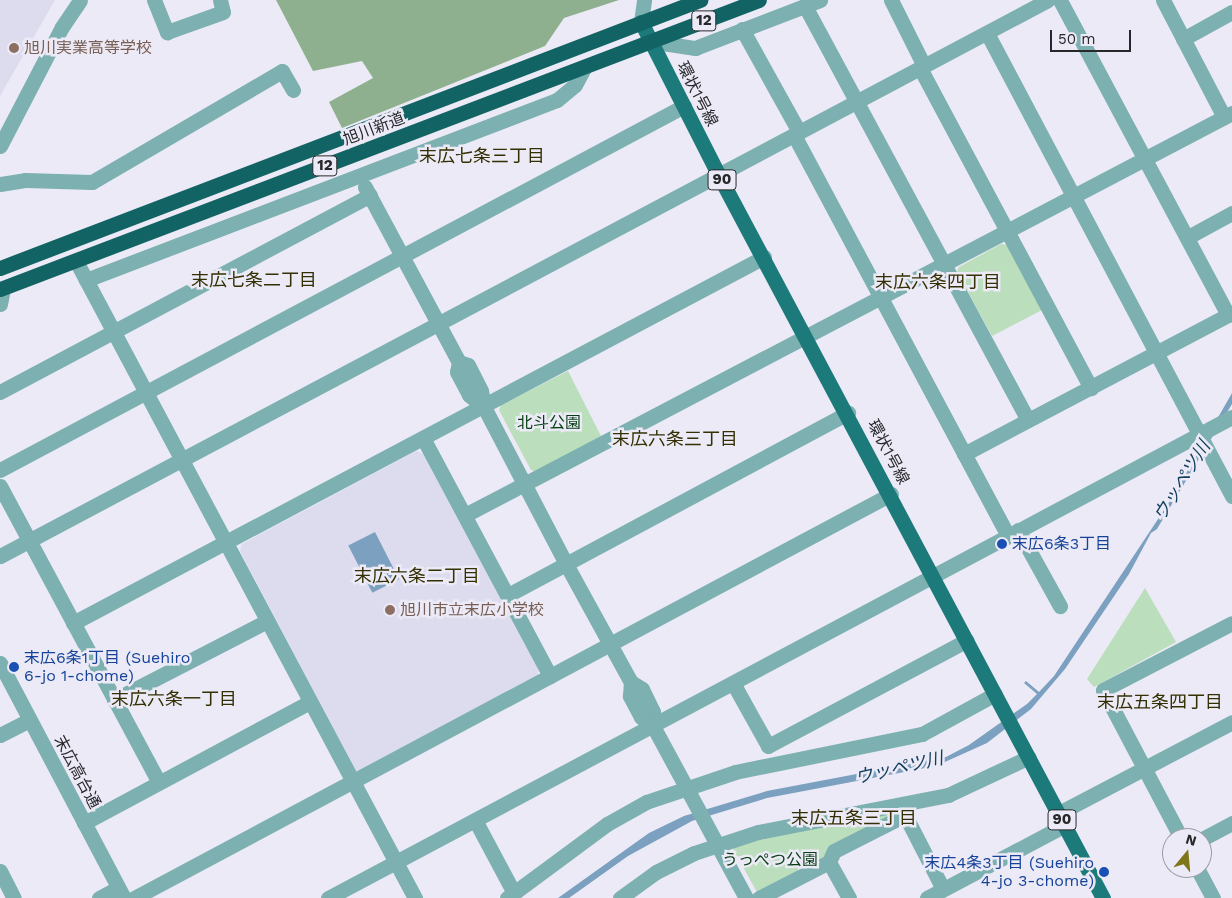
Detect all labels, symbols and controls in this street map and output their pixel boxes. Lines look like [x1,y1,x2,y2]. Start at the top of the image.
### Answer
road number: 12 [690,8,718,34]
scale bar [1052,20,1133,52]
text: 50 m [1058,30,1095,48]
place label: 旭川実業高等学校 [24,38,152,58]
marker: 旭川実業高等学校 [8,42,20,54]
street label: 環状1号線 [673,58,721,130]
street label: 旭川新道 [341,109,407,149]
district label: 末広七条三丁目 [419,145,545,167]
road number: 12 [311,154,339,178]
road number: 90 [707,168,737,192]
district label: 末広七条二丁目 [191,269,317,291]
district label: 末広六条四丁目 [875,271,1001,293]
park label: 北斗公園 [517,413,581,433]
street label: 環状1号線 [863,416,913,488]
district label: 末広六条三丁目 [612,428,738,450]
water label: ウッペツ川 [1149,437,1215,525]
place label: 末広6条3丁目 [1012,534,1111,554]
marker: 末広6条3丁目 [996,538,1008,550]
district label: 末広六条二丁目 [354,565,480,587]
place label: 旭川市立末広小学校 [400,600,544,620]
marker: 旭川市立末広小学校 [384,604,396,616]
place label: 末広6条1丁目 (Suehiro 6-jo 1-chome) [24,648,190,686]
marker: 末広6条1丁目 (Suehiro 6-jo 1-chome) [8,661,20,673]
district label: 末広六条一丁目 [111,688,237,710]
district label: 末広五条四丁目 [1097,691,1223,713]
street label: 末広高台通 [50,732,104,812]
water label: ウッペツ川 [853,747,945,789]
district label: 末広五条三丁目 [791,807,917,829]
road number: 90 [1047,808,1077,832]
north arrow [1162,828,1212,878]
text: N [1184,830,1198,849]
park label: うっぺつ公園 [722,850,818,870]
place label: 末広4条3丁目 (Suehiro 4-jo 3-chome) [925,853,1094,891]
marker: 末広4条3丁目 (Suehiro 4-jo 3-chome) [1098,866,1110,878]

